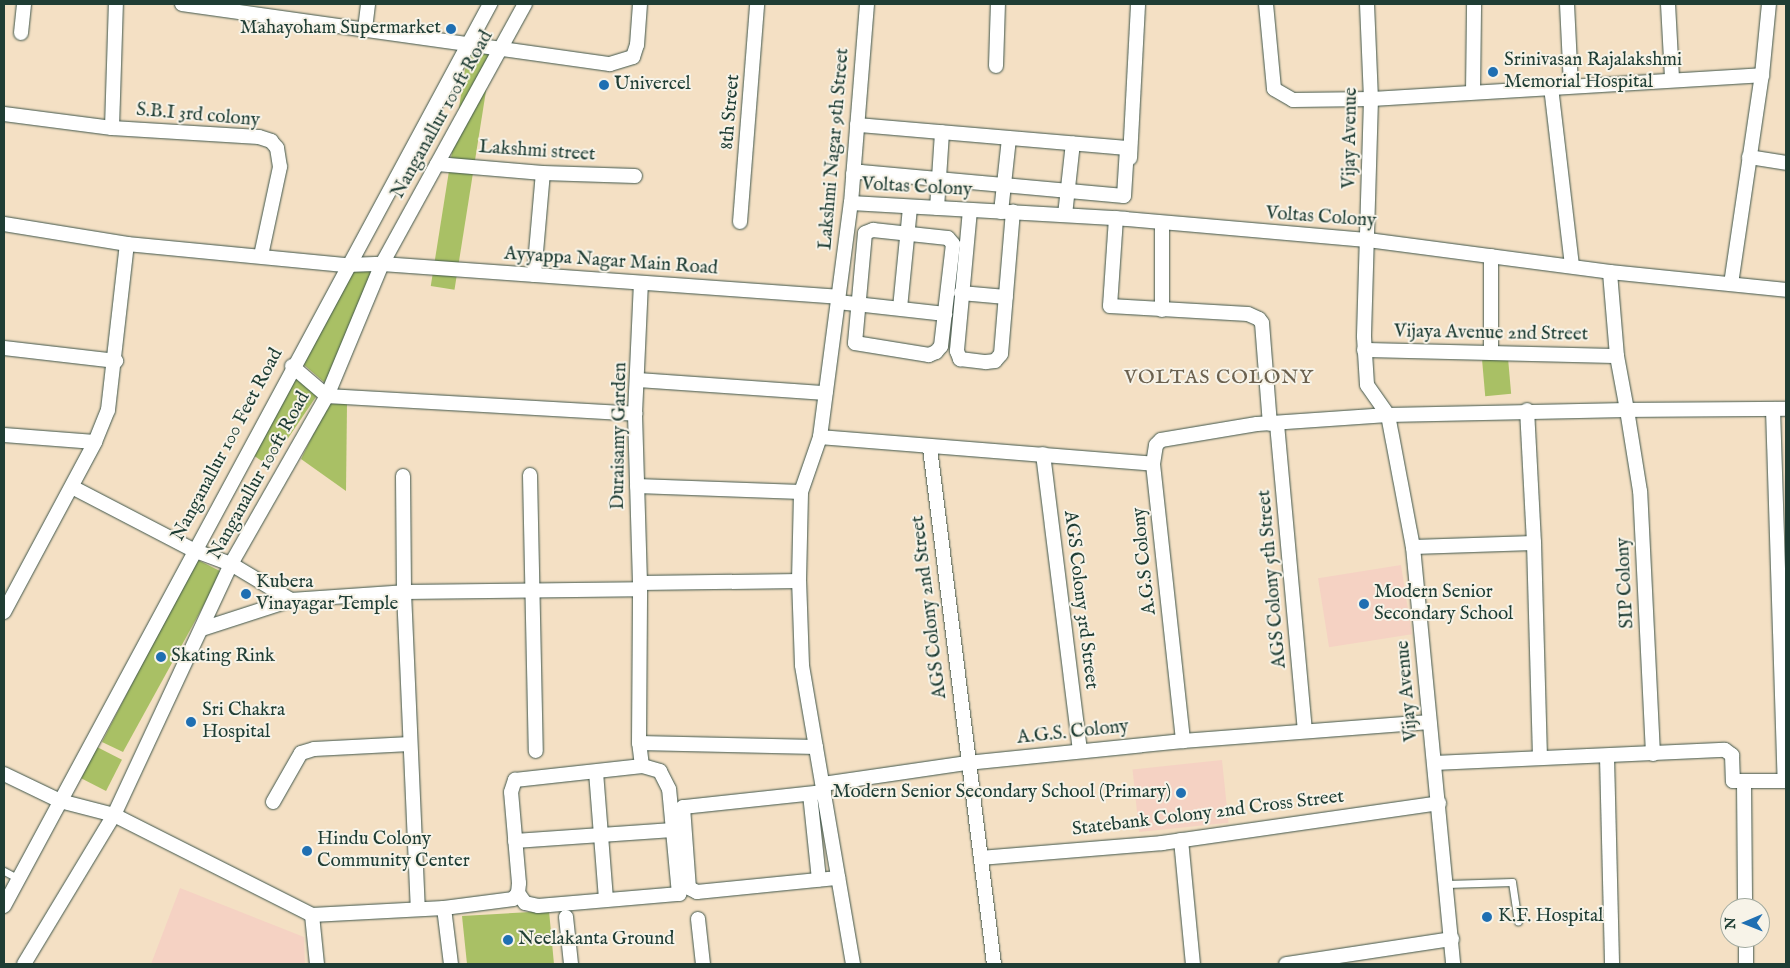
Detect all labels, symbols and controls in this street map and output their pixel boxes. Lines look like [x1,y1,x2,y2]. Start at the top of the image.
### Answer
place label: Mahayoham Supermarket [240,18,441,40]
marker: Mahayoham Supermarket [445,23,457,35]
street label: Nanganallur 100ft Road [387,27,499,203]
street label: Lakshmi Nagar 9th Street [815,47,855,251]
place label: Srinivasan Rajalakshmi Memorial Hospital [1504,50,1682,94]
marker: Srinivasan Rajalakshmi Memorial Hospital [1486,65,1500,79]
street label: 8th Street [716,73,746,151]
place label: Univercel [614,74,691,96]
marker: Univercel [598,79,610,91]
street label: Vijay Avenue [1339,87,1363,189]
street label: S.B.I 3rd colony [135,99,261,133]
street label: Lakshmi street [478,137,596,167]
street label: Voltas Colony [861,174,973,202]
street label: Voltas Colony [1265,203,1377,233]
street label: Ayyappa Nagar Main Road [503,243,719,281]
street label: Vijaya Avenue 2nd Street [1394,321,1588,347]
street label: Nanganallur 100 Feet Road [167,345,289,545]
street label: Duraisamy Garden [607,362,633,510]
district label: VOLTAS COLONY [1122,365,1316,389]
street label: Nanganallur 100ft Road [204,388,316,564]
street label: AGS Colony 5th Street [1254,489,1292,669]
street label: A.G.S Colony [1128,506,1162,616]
street label: AGS Colony 3rd Street [1058,509,1102,691]
street label: AGS Colony 2nd Street [907,514,953,700]
street label: SIP Colony [1612,537,1640,629]
place label: Kubera Vinayagar Temple [256,572,398,616]
place label: Modern Senior Secondary School [1374,582,1513,626]
marker: Kubera Vinayagar Temple [240,588,252,600]
marker: Modern Senior Secondary School [1358,598,1370,610]
street label: Vijay Avenue [1392,639,1424,743]
place label: Skating Rink [171,646,275,668]
marker: Skating Rink [155,651,167,663]
place label: Sri Chakra Hospital [202,700,285,744]
marker: Sri Chakra Hospital [184,715,198,729]
street label: A.G.S. Colony [1016,716,1130,750]
place label: Modern Senior Secondary School (Primary) [833,782,1171,804]
street label: Statebank Colony 2nd Cross Street [1071,786,1345,842]
marker: Modern Senior Secondary School (Primary) [1175,787,1187,799]
place label: Hindu Colony Community Center [317,829,470,873]
marker: Hindu Colony Community Center [301,845,313,857]
north arrow [1720,898,1770,948]
place label: K.F. Hospital [1498,906,1604,928]
marker: K.F. Hospital [1480,910,1494,924]
text: N [1722,917,1740,929]
place label: Neelakanta Ground [518,929,674,951]
marker: Neelakanta Ground [502,934,514,946]

